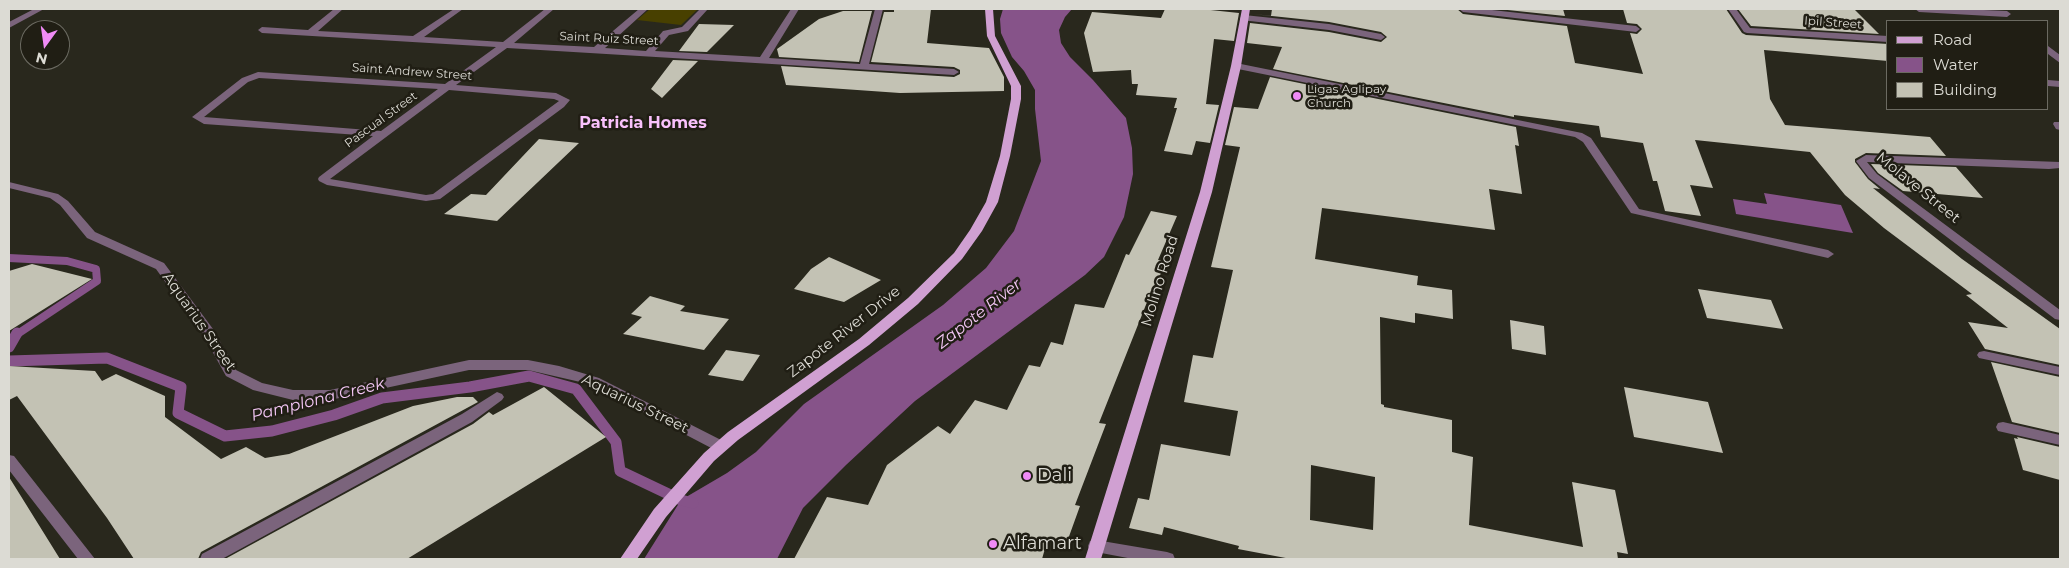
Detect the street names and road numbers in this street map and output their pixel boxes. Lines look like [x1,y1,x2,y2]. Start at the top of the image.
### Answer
street label: Ipil Street [1804,14,1862,32]
street label: Saint Ruiz Street [559,29,659,49]
street label: Saint Andrew Street [351,61,473,83]
street label: Pascual Street [342,89,420,151]
street label: Molave Street [1872,149,1964,227]
street label: Molino Road [1138,233,1182,329]
street label: Aquarius Street [158,269,240,375]
street label: Zapote River Drive [784,282,904,382]
street label: Aquarius Street [579,370,691,438]

